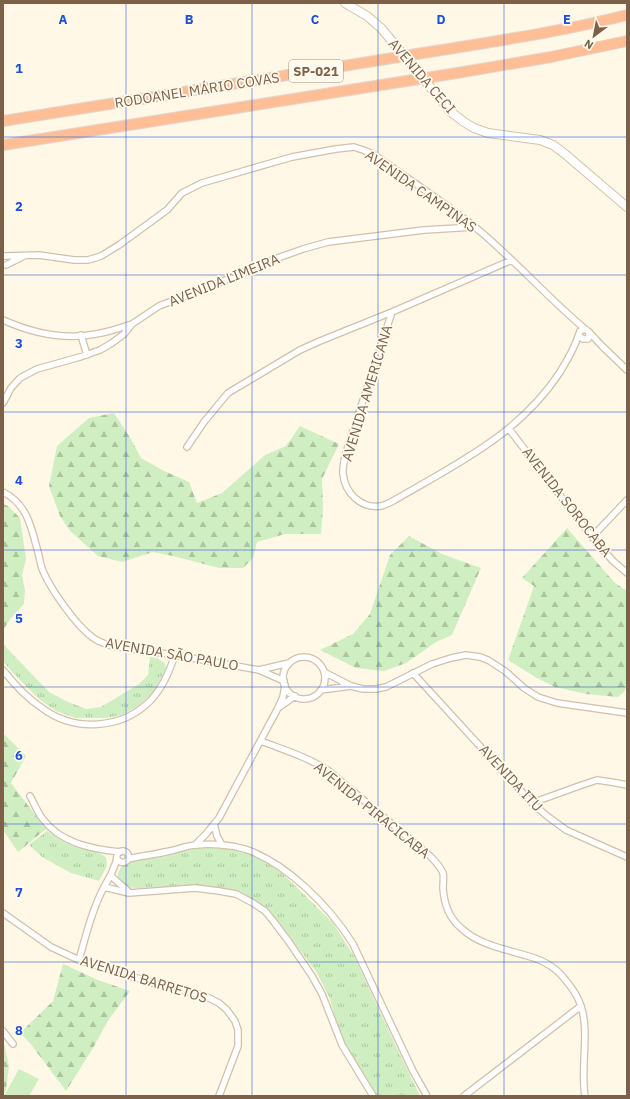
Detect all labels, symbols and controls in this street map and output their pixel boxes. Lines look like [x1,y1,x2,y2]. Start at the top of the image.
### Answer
text: A [59,11,68,28]
text: B [185,11,194,28]
text: C [311,11,320,28]
text: D [436,11,446,28]
text: E [563,11,571,28]
north arrow [574,16,614,56]
street label: AVENIDA CECI [385,35,459,117]
text: N [582,36,596,53]
text: 1 [15,60,23,77]
road number: SP-021 [289,60,343,82]
street label: RODOANEL MÁRIO COVAS [113,67,281,112]
street label: AVENIDA CAMPINAS [362,146,480,236]
text: 2 [15,198,23,215]
street label: AVENIDA LIMEIRA [166,250,282,310]
street label: AVENIDA AMERICANA [338,323,396,463]
text: 3 [15,335,23,352]
street label: AVENIDA SOROCABA [518,443,616,561]
text: 4 [15,472,23,489]
text: 5 [15,610,23,627]
street label: AVENIDA SÃO PAULO [104,633,240,675]
street label: AVENIDA ITU [475,741,547,815]
text: 6 [15,747,23,764]
street label: AVENIDA PIRACICABA [310,758,434,862]
text: 7 [15,884,23,901]
street label: AVENIDA BARRETOS [78,951,210,1007]
text: 8 [15,1022,23,1039]

